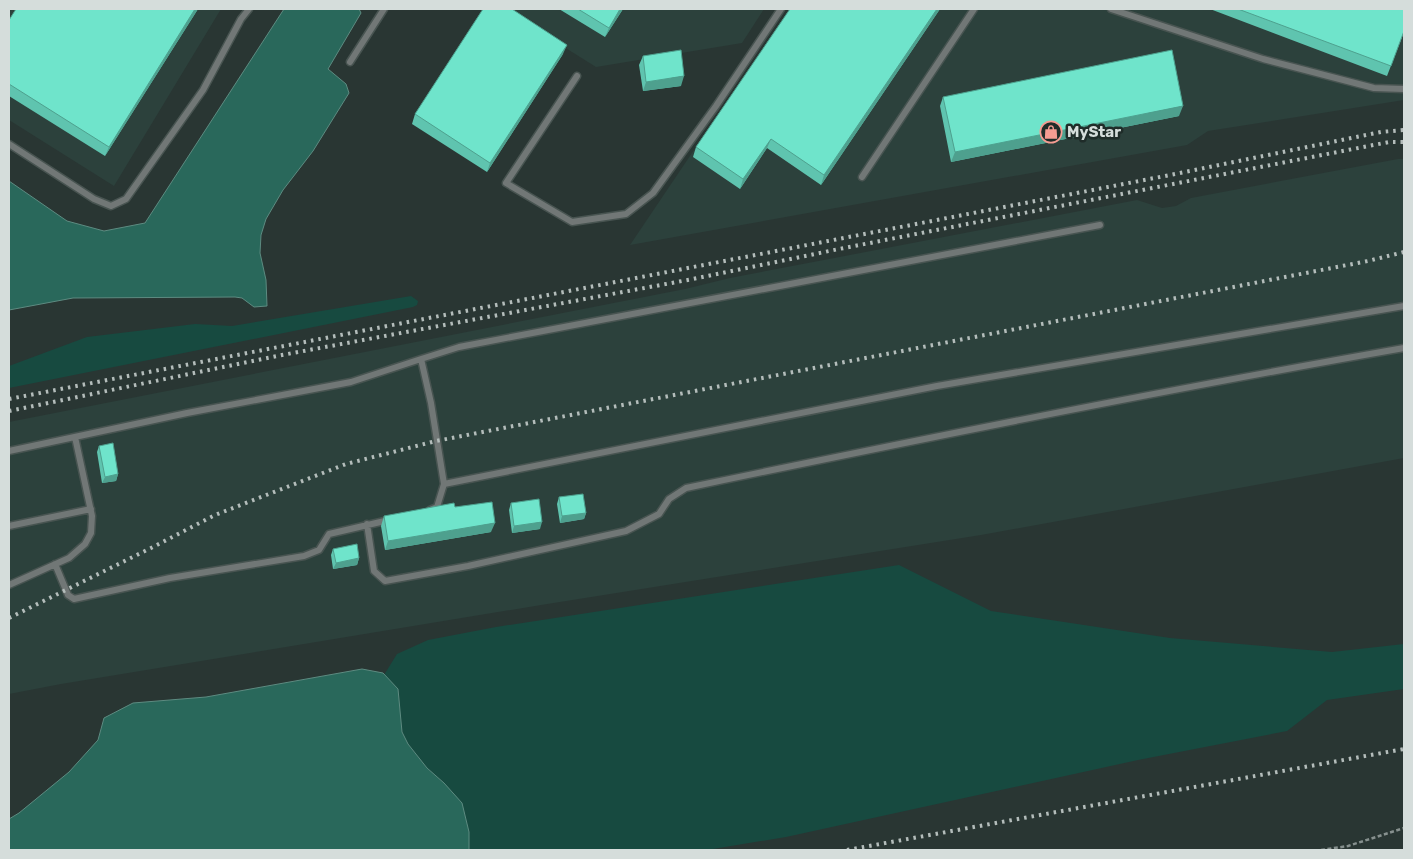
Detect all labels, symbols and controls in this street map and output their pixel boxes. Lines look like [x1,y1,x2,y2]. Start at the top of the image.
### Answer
shop icon: MyStar [1039,120,1063,144]
place label: MyStar [1067,123,1121,141]

